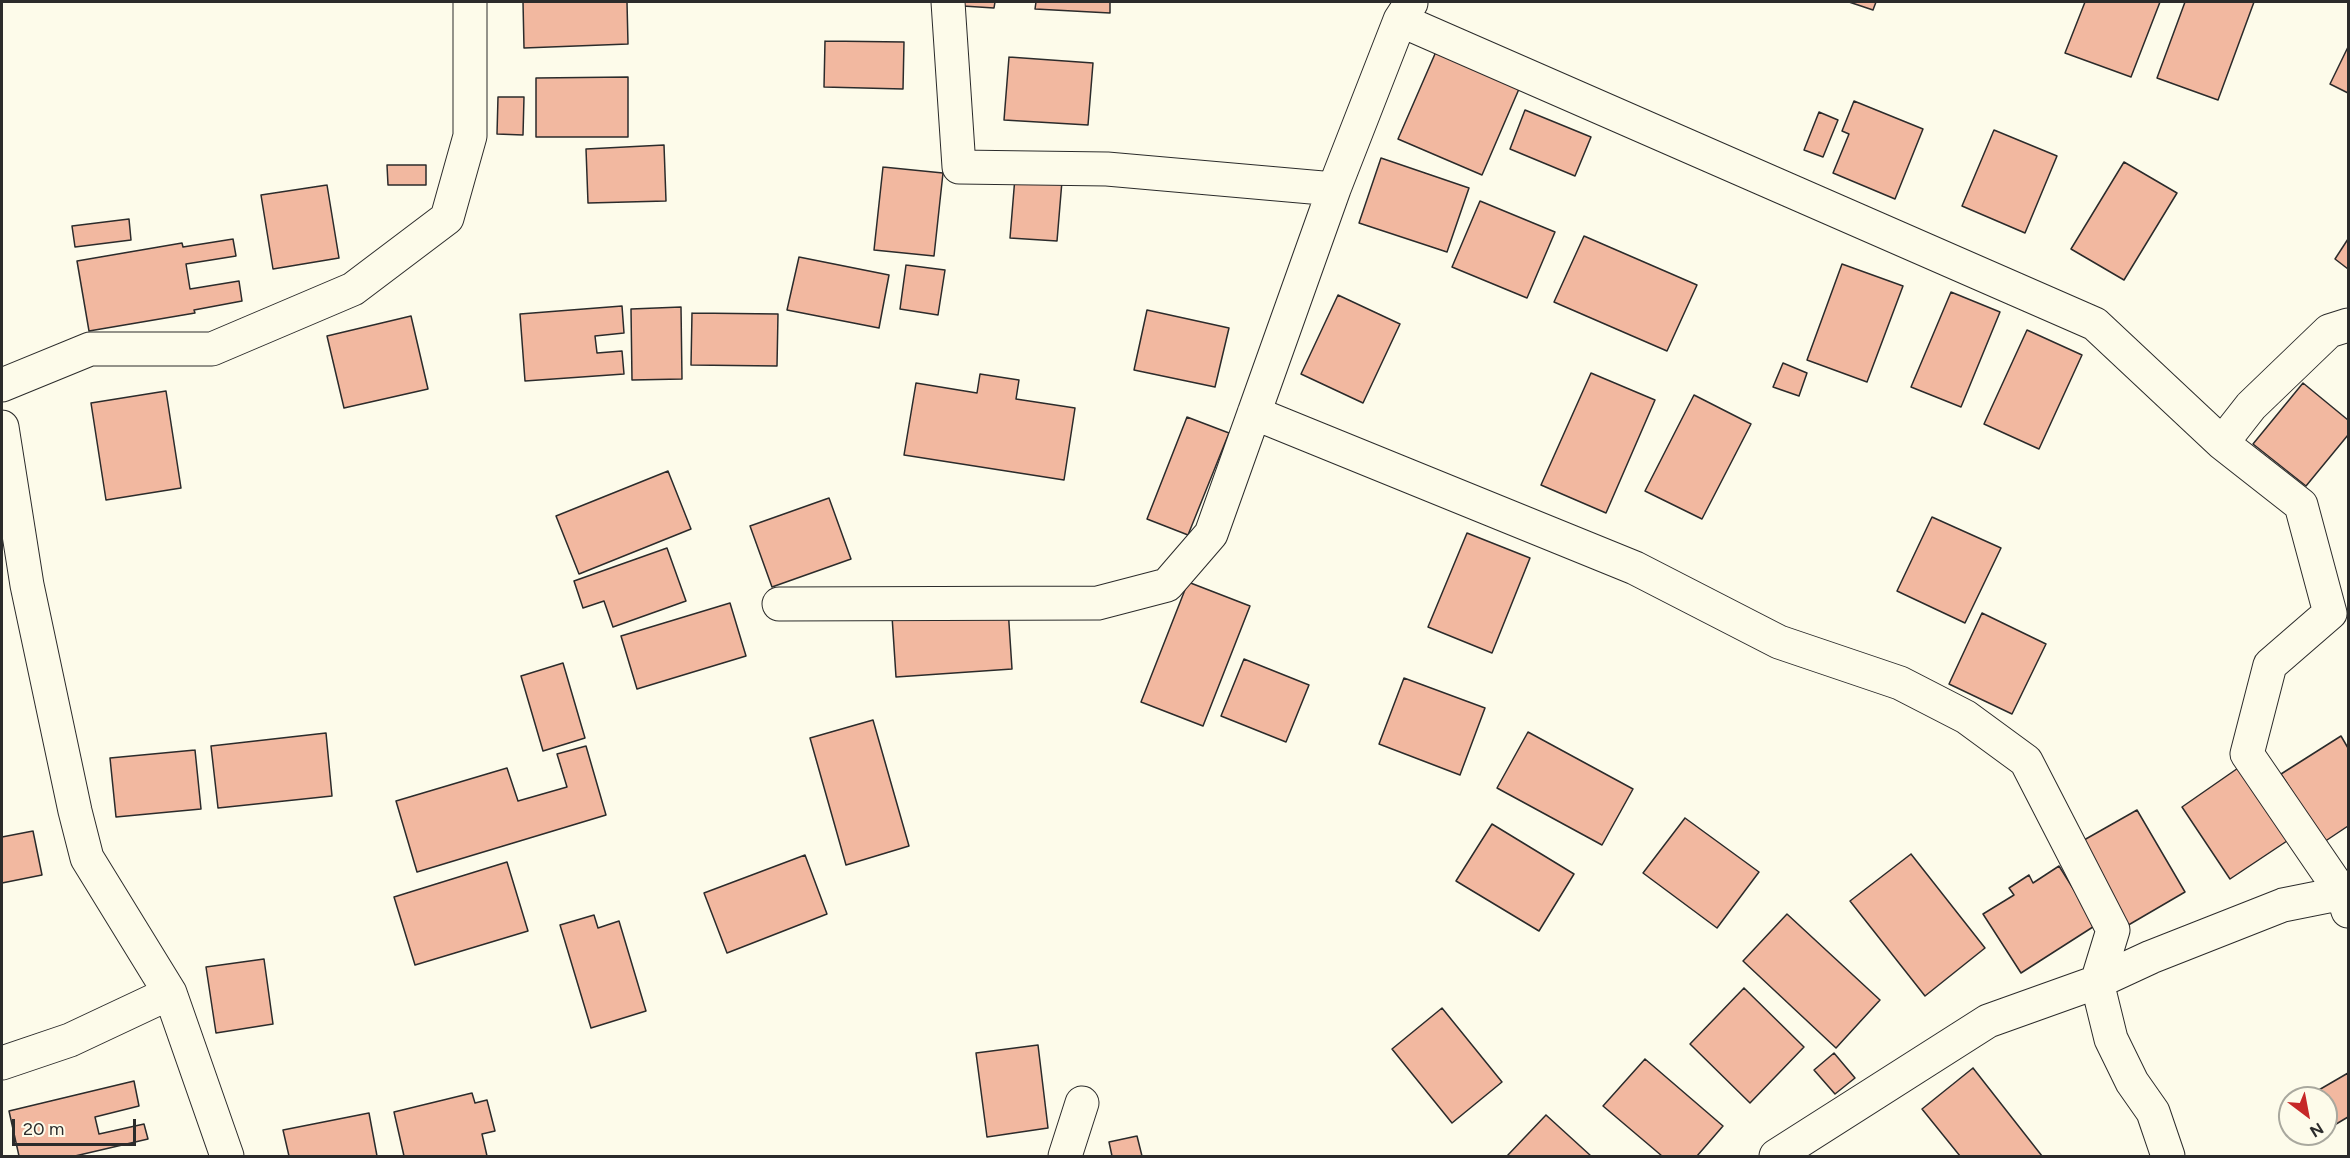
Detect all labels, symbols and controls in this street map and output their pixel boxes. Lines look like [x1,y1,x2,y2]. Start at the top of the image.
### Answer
north arrow [2278,1086,2338,1146]
scale bar [15,1107,140,1145]
text: 20 m [23,1118,64,1140]
text: N [2306,1119,2327,1141]

